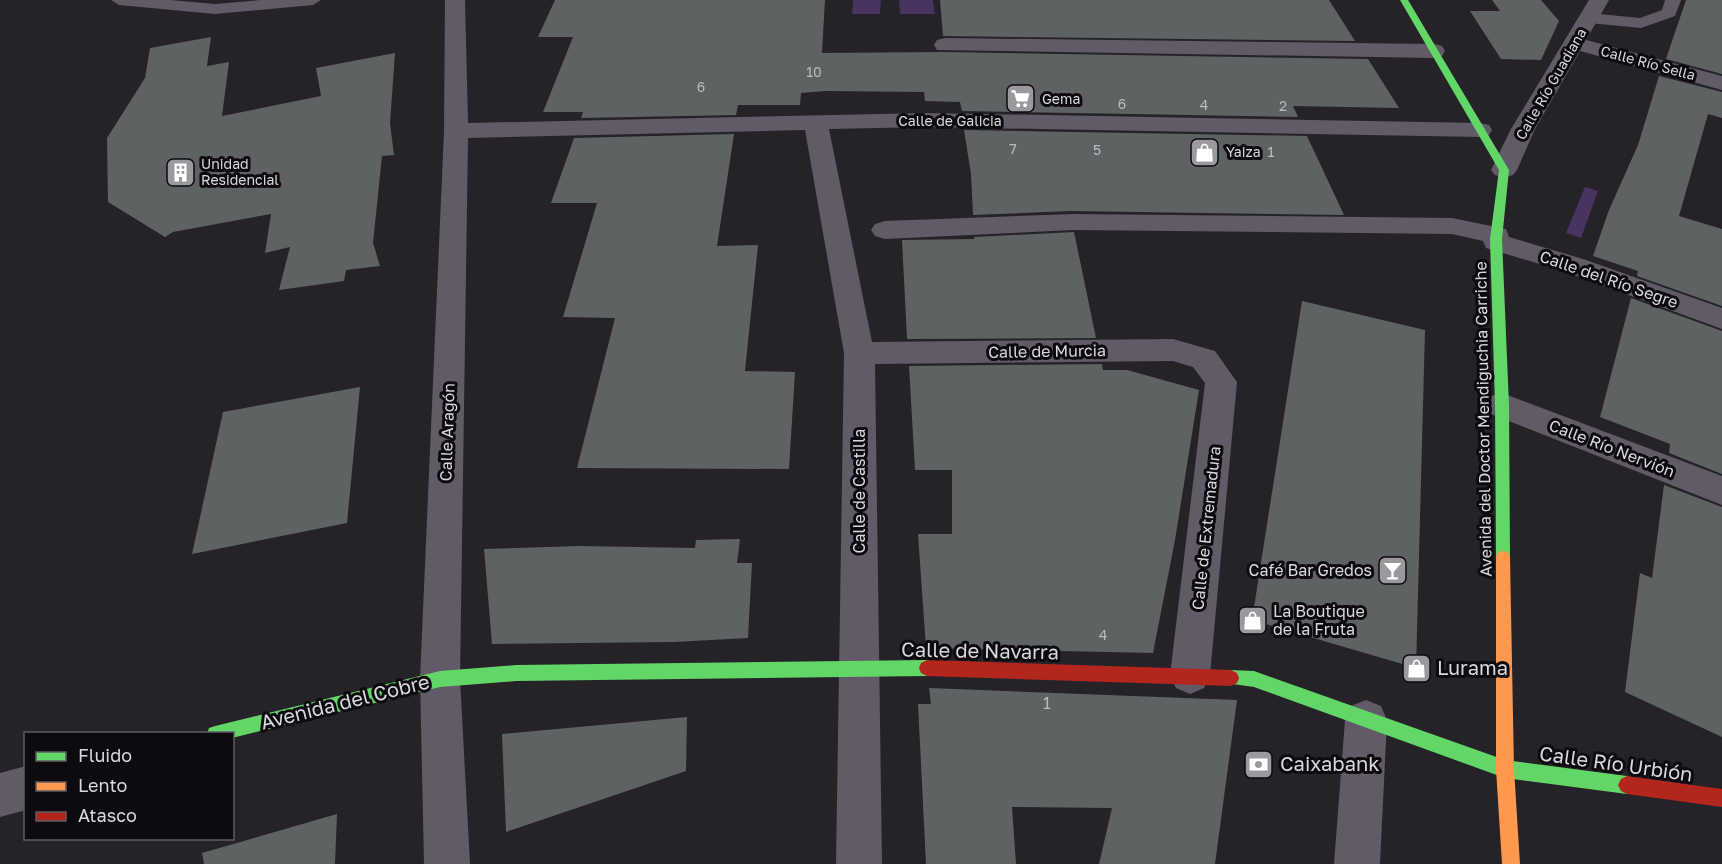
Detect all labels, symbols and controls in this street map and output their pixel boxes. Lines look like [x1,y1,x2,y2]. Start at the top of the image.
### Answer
street label: Calle Río Guadiana [1512,25,1589,143]
street label: Calle Río Sella [1599,42,1697,83]
house number: 10 [806,63,822,80]
house number: 6 [697,78,705,95]
supermarket icon: Gema [1005,83,1037,115]
place label: Gema [1042,90,1080,107]
house number: 6 [1118,95,1126,112]
house number: 4 [1200,96,1208,113]
house number: 2 [1279,97,1287,114]
street label: Calle de Galicia [898,112,1002,129]
shop icon: Yaiza [1189,136,1221,168]
house number: 7 [1009,140,1017,157]
house number: 5 [1093,141,1101,158]
place label: Yaiza [1226,143,1261,160]
house number: 1 [1268,143,1275,160]
place label: Unidad Residencial [201,155,279,188]
building icon: Unidad Residencial [164,156,196,188]
street label: Calle del Río Segre [1537,246,1681,312]
street label: Avenida del Doctor Mendiguchia Carriche [1470,261,1496,577]
street label: Calle de Murcia [988,340,1106,362]
street label: Calle Aragón [435,382,459,482]
street label: Calle Río Nervión [1546,415,1678,481]
street label: Calle de Castilla [849,429,869,553]
street label: Calle de Extremadura [1187,445,1225,611]
bar icon: Café Bar Gredos [1377,554,1409,586]
place label: Café Bar Gredos [1249,560,1372,580]
place label: La Boutique de la Fruta [1273,601,1365,639]
shop icon: La Boutique de la Fruta [1236,604,1268,636]
house number: 4 [1099,626,1107,643]
street label: Calle de Navarra [901,637,1059,663]
shop icon: Lurama [1400,652,1432,684]
place label: Lurama [1437,655,1508,679]
street label: Avenida del Cobre [258,668,432,734]
house number: 1 [1043,693,1051,713]
legend [24,732,234,840]
street label: Calle Río Urbión [1538,740,1694,786]
text: Fluido [78,744,132,766]
bank icon: Caixabank [1243,748,1275,780]
place label: Caixabank [1280,751,1380,775]
text: Lento [78,774,127,796]
text: Atasco [78,804,137,826]

